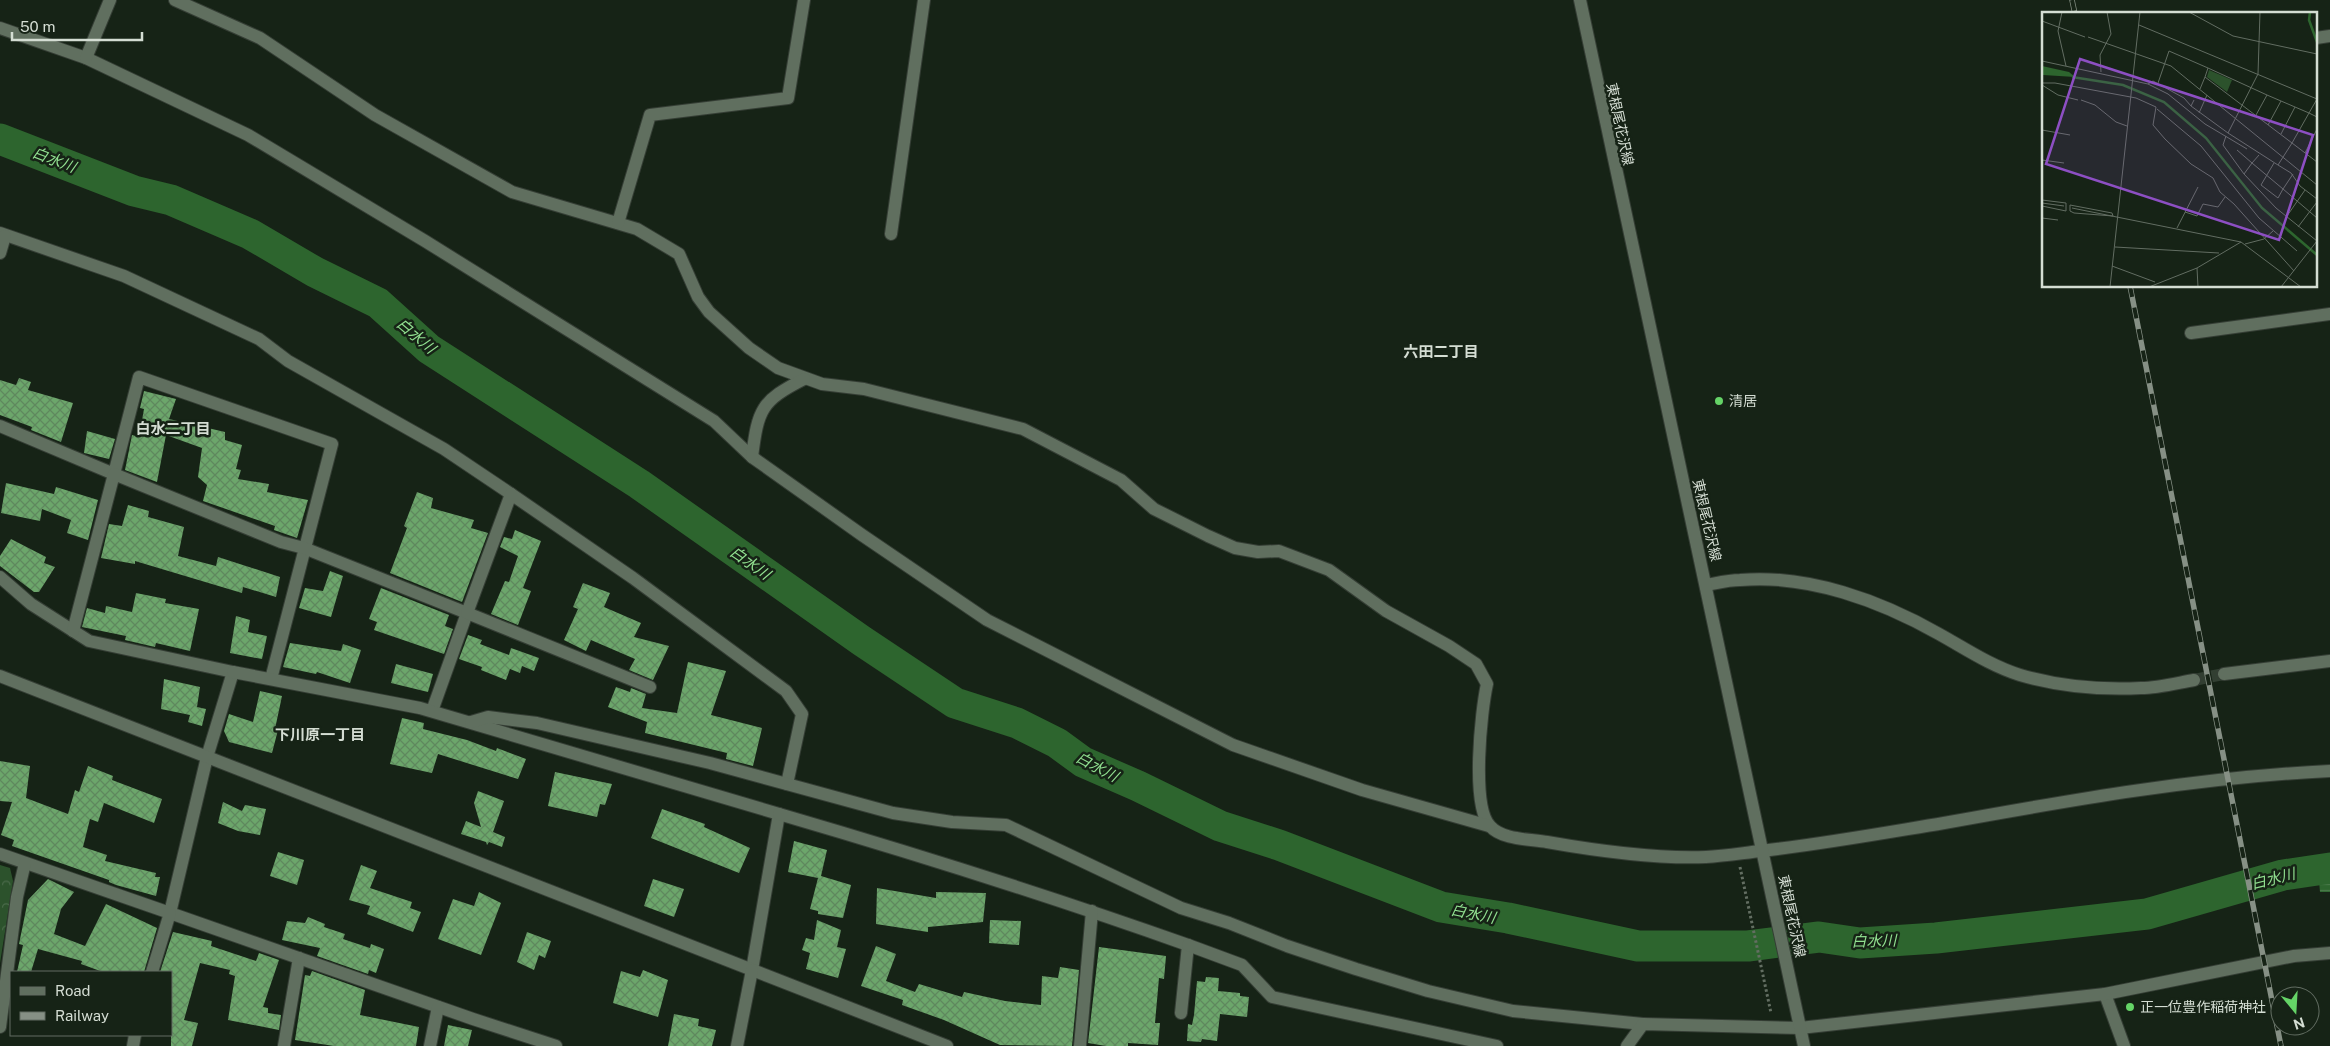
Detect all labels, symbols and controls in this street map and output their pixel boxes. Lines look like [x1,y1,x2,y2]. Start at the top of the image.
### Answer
scale bar [12,10,142,42]
inset map [2042,12,2318,288]
text: 50 m [20,18,55,35]
street label: 東根尾花沢線 [1603,81,1637,167]
water label: 白水川 [30,144,80,176]
water label: 白水川 [394,315,441,358]
district label: 六田二丁目 [1403,343,1479,360]
place label: 清居 [1729,393,1757,409]
marker: 清居 [1713,395,1725,407]
district label: 白水二丁目 [135,420,211,437]
street label: 東根尾花沢線 [1690,477,1724,563]
water label: 白水川 [727,543,775,584]
district label: 下川原一丁目 [275,726,365,743]
water label: 白水川 [1073,748,1123,786]
water label: 白水川 [2249,864,2299,892]
street label: 東根尾花沢線 [1775,873,1809,959]
water label: 白水川 [1449,901,1499,927]
water label: 白水川 [1851,932,1899,949]
legend [10,971,172,1036]
text: Road [55,982,91,999]
north arrow [2270,986,2320,1036]
place label: 正一位豊作稲荷神社 [2140,999,2266,1015]
marker: 正一位豊作稲荷神社 [2124,1001,2136,1013]
text: Railway [55,1007,109,1024]
text: N [2291,1014,2307,1033]

